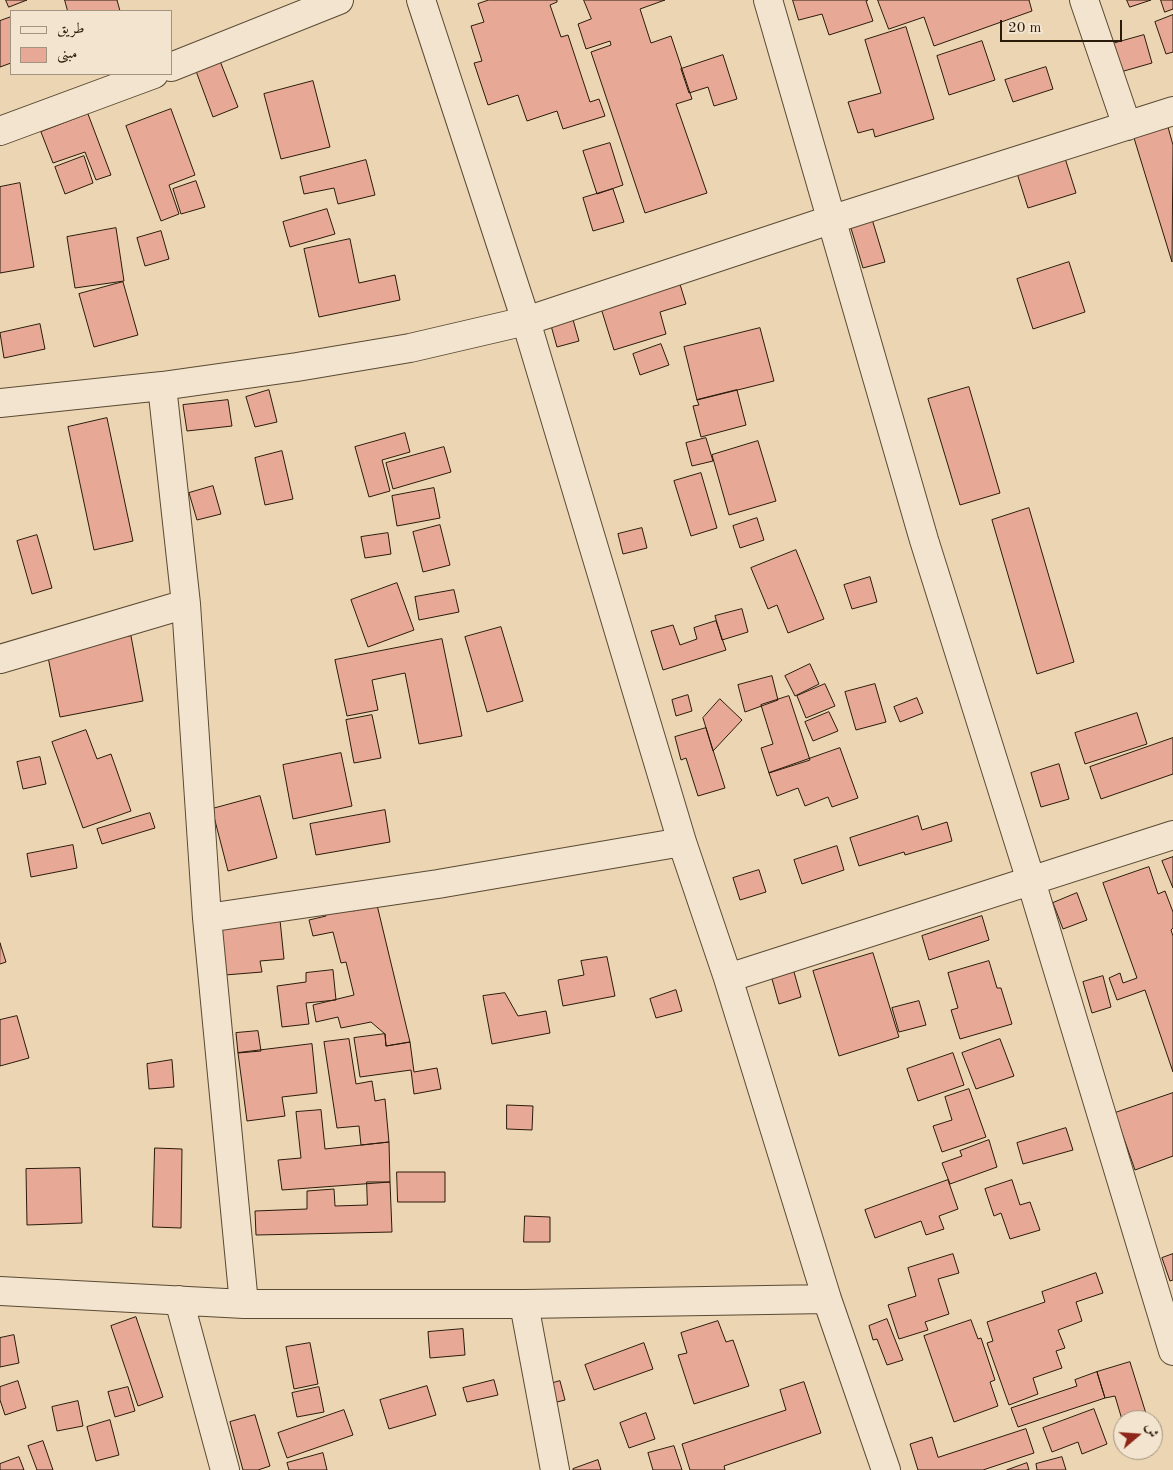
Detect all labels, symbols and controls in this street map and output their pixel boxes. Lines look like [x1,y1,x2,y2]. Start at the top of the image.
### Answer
legend [10,10,172,75]
scale bar [1003,10,1126,42]
text: 20 m [1008,21,1042,36]
text: طريق [57,22,84,37]
text: مبنى [57,47,77,62]
north arrow [1113,1410,1163,1460]
text: ش [1143,1422,1160,1439]

